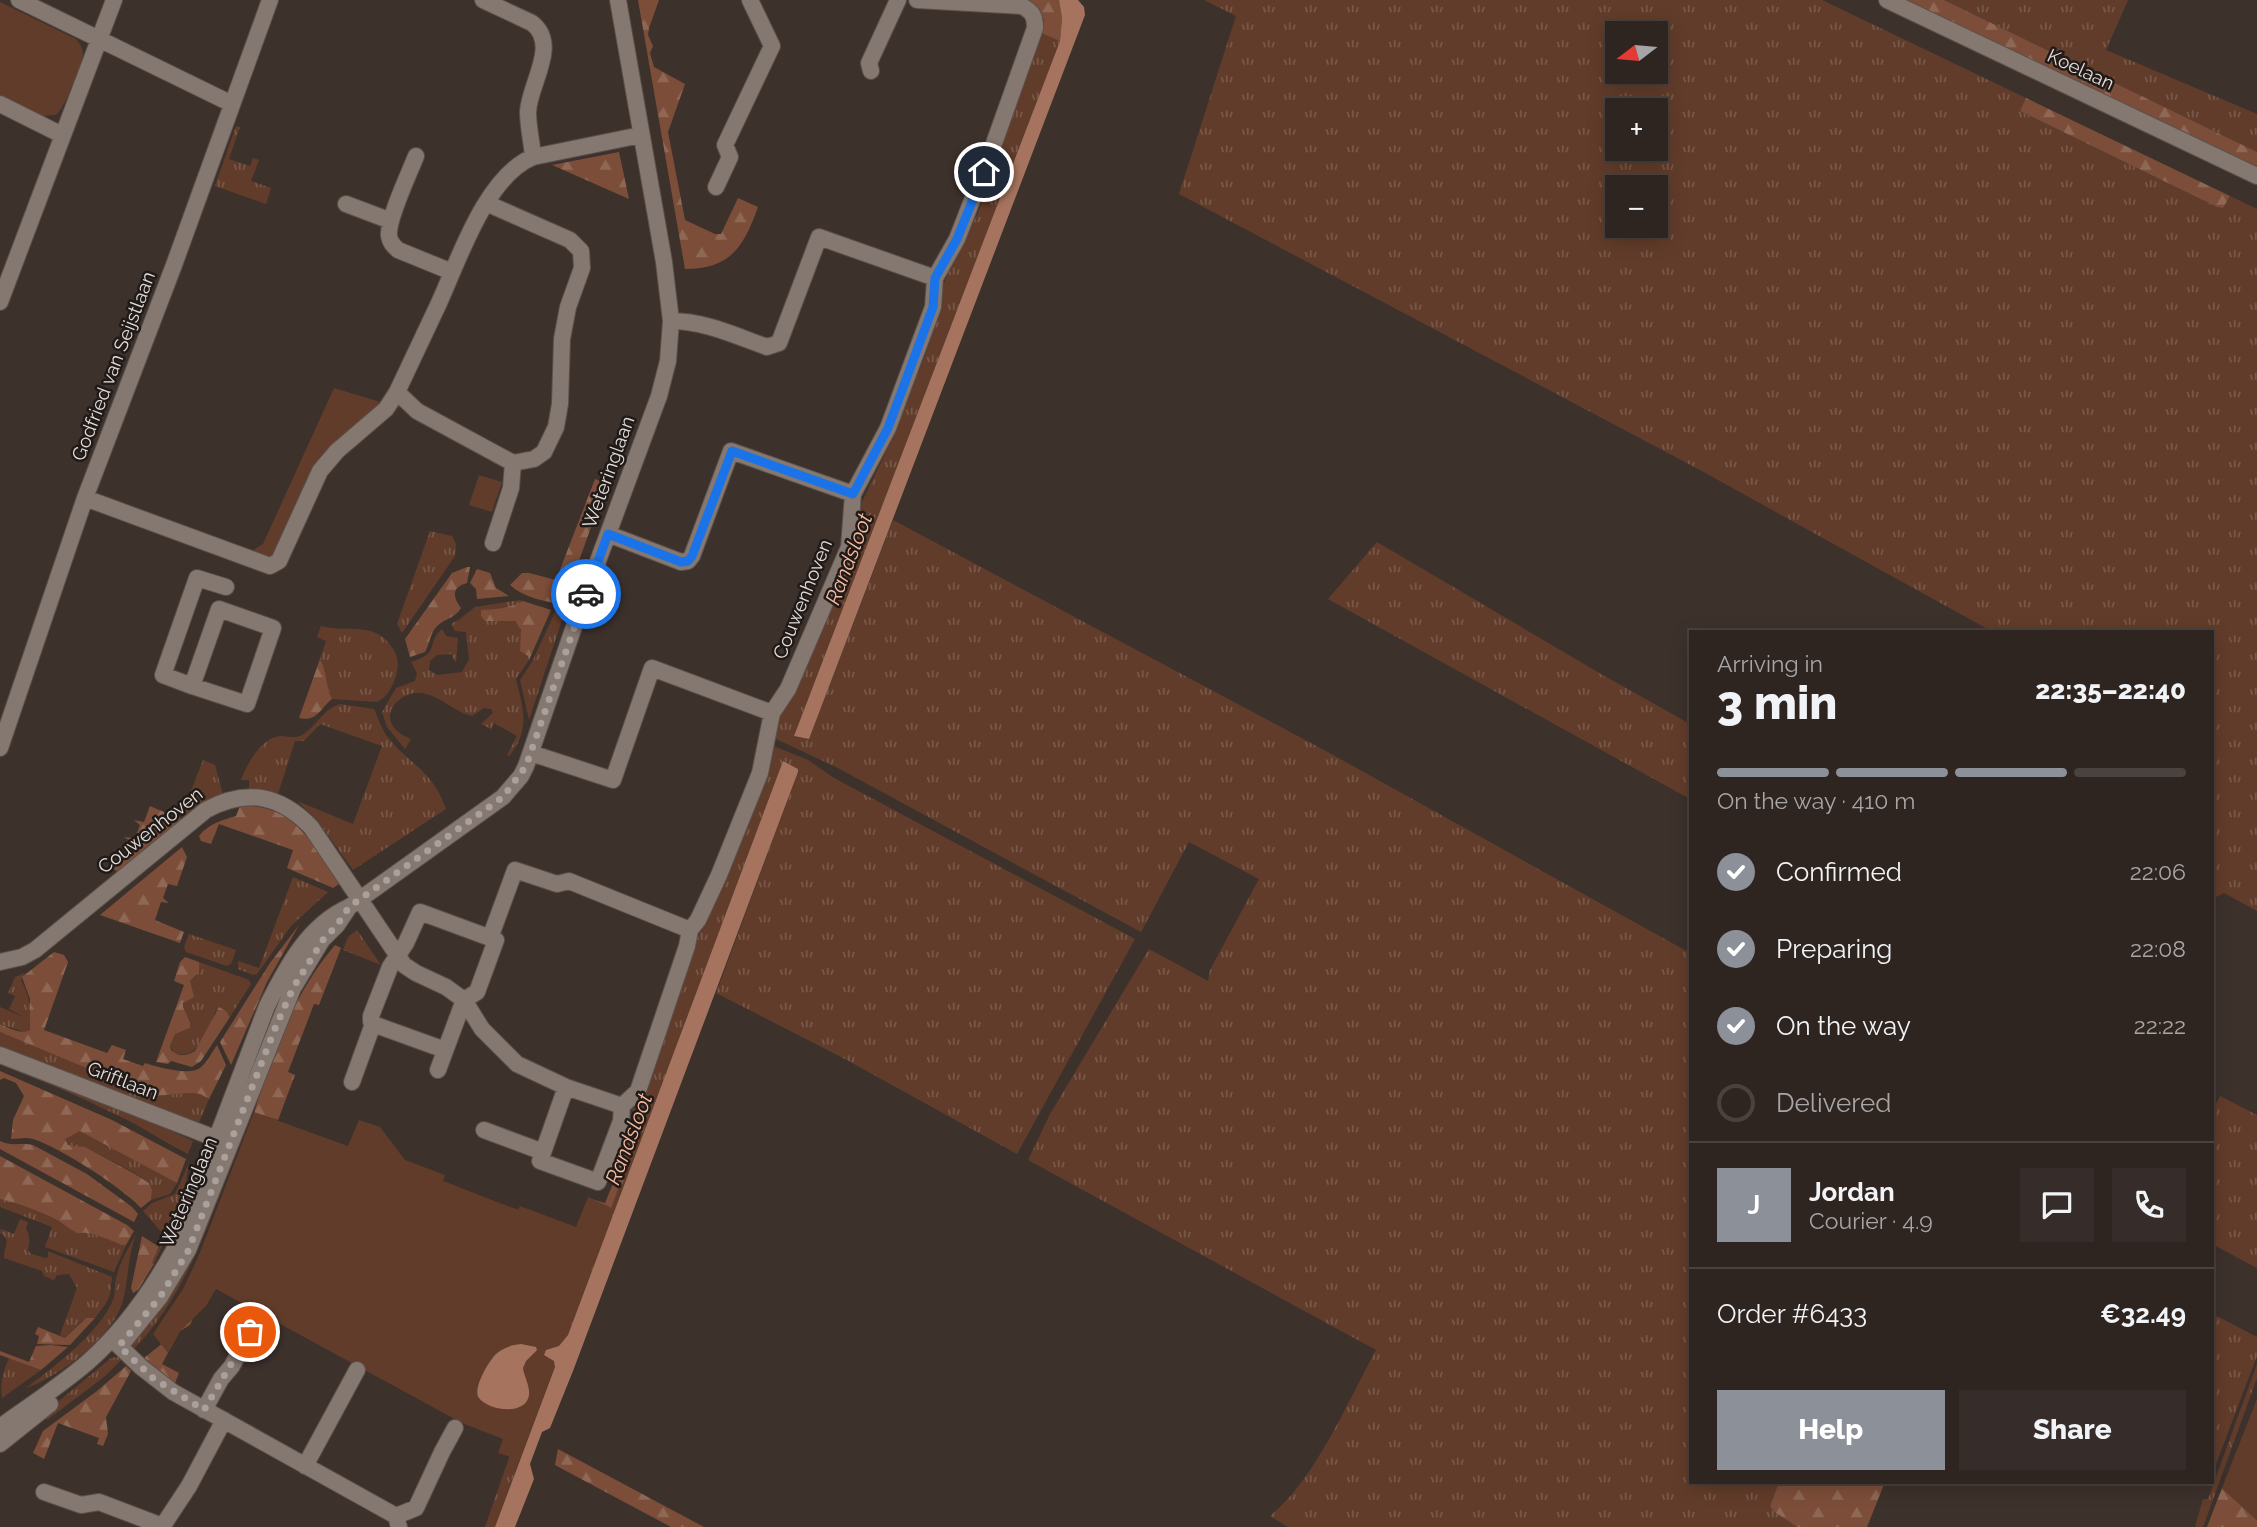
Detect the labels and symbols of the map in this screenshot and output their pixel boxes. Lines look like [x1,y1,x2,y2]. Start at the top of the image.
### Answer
north arrow [1605,21,1668,84]
street label: Koelaan [2044,44,2118,94]
pin [954,142,1014,202]
street label: Godfried van Seijstlaan [67,268,159,464]
street label: Weteringlaan [578,413,638,531]
water label: Randsloot [820,509,877,608]
street label: Couwenhoven [768,536,836,662]
courier [551,559,621,629]
street label: Couwenhoven [93,782,207,878]
street label: Griftlaan [85,1056,161,1104]
water label: Randsloot [600,1089,657,1188]
street label: Weteringlaan [155,1134,221,1250]
pin [220,1302,280,1362]

